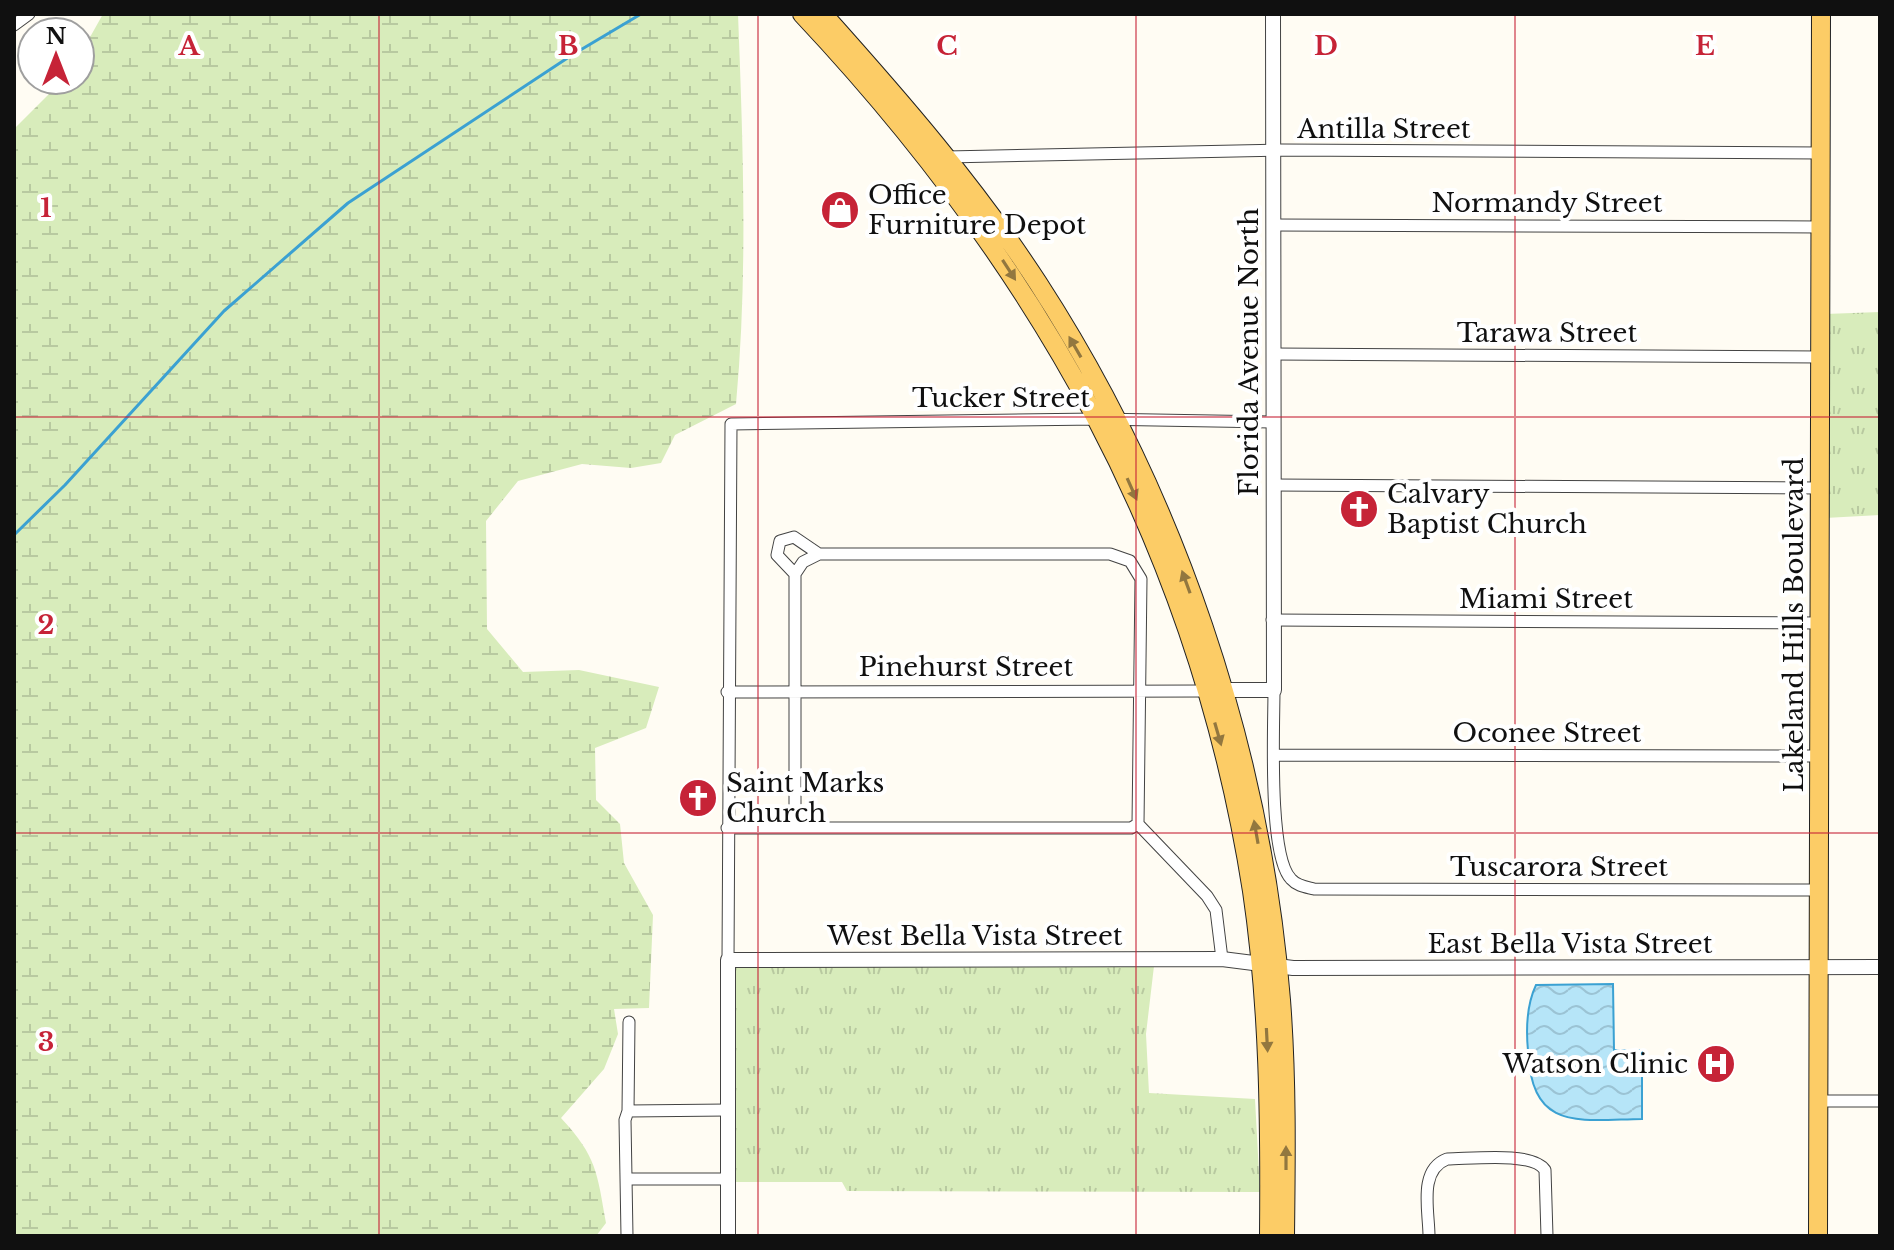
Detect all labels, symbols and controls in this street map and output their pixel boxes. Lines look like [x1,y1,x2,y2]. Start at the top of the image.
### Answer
north arrow [16,16,96,96]
text: N [46,23,67,50]
text: A [177,30,200,62]
text: B [558,30,578,62]
text: C [936,30,958,62]
text: D [1314,30,1338,62]
text: E [1695,30,1715,62]
street label: Antilla Street [1296,113,1471,145]
place label: Office Furniture Depot [868,179,1086,241]
street label: Normandy Street [1431,187,1663,219]
shop icon: Office Furniture Depot [819,189,861,231]
text: 1 [40,192,52,224]
street label: Florida Avenue North [1233,208,1265,496]
one-way arrow [1002,259,1017,280]
street label: Tarawa Street [1457,317,1637,349]
one-way arrow [1069,336,1083,358]
street label: Tucker Street [912,382,1090,414]
street label: Lakeland Hills Boulevard [1778,457,1810,793]
one-way arrow [1125,477,1138,501]
place label: Calvary Baptist Church [1387,478,1587,540]
church icon: Calvary Baptist Church [1338,488,1380,530]
one-way arrow [1179,570,1192,594]
street label: Miami Street [1459,583,1633,615]
text: 2 [38,609,54,641]
street label: Pinehurst Street [859,651,1073,683]
street label: Oconee Street [1453,717,1642,749]
one-way arrow [1212,722,1225,746]
place label: Saint Marks Church [726,767,884,829]
church icon: Saint Marks Church [677,777,719,819]
one-way arrow [1250,819,1262,844]
street label: Tuscarora Street [1450,851,1668,883]
street label: West Bella Vista Street [826,920,1123,952]
street label: East Bella Vista Street [1427,928,1713,960]
text: 3 [38,1026,54,1058]
one-way arrow [1261,1028,1274,1053]
hospital icon: Watson Clinic [1695,1043,1737,1085]
place label: Watson Clinic [1501,1048,1688,1080]
one-way arrow [1280,1145,1292,1170]

